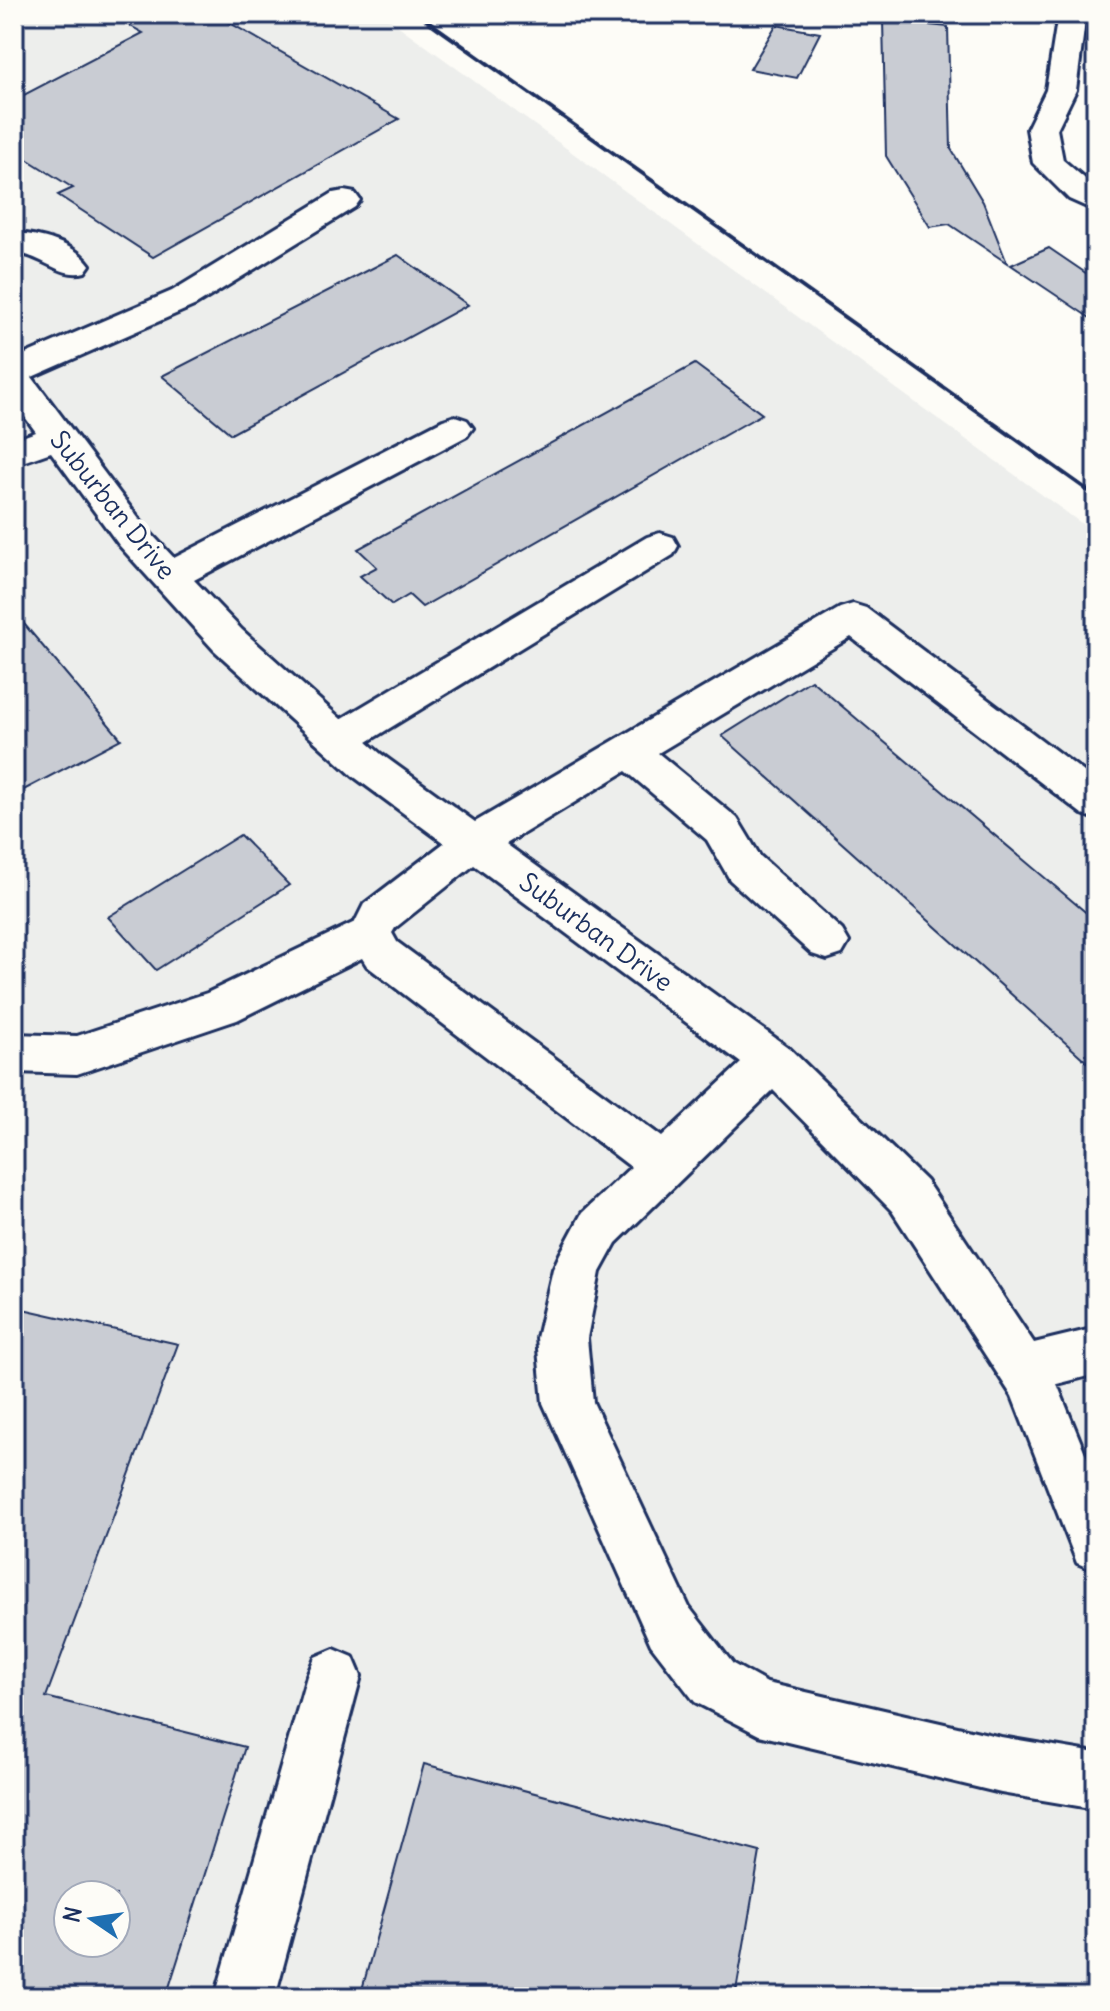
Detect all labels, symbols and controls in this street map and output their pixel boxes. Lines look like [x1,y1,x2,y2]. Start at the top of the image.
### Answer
street label: Suburban Drive [43,424,183,586]
street label: Suburban Drive [513,865,679,998]
north arrow [52,1879,132,1959]
text: N [57,1904,88,1925]

